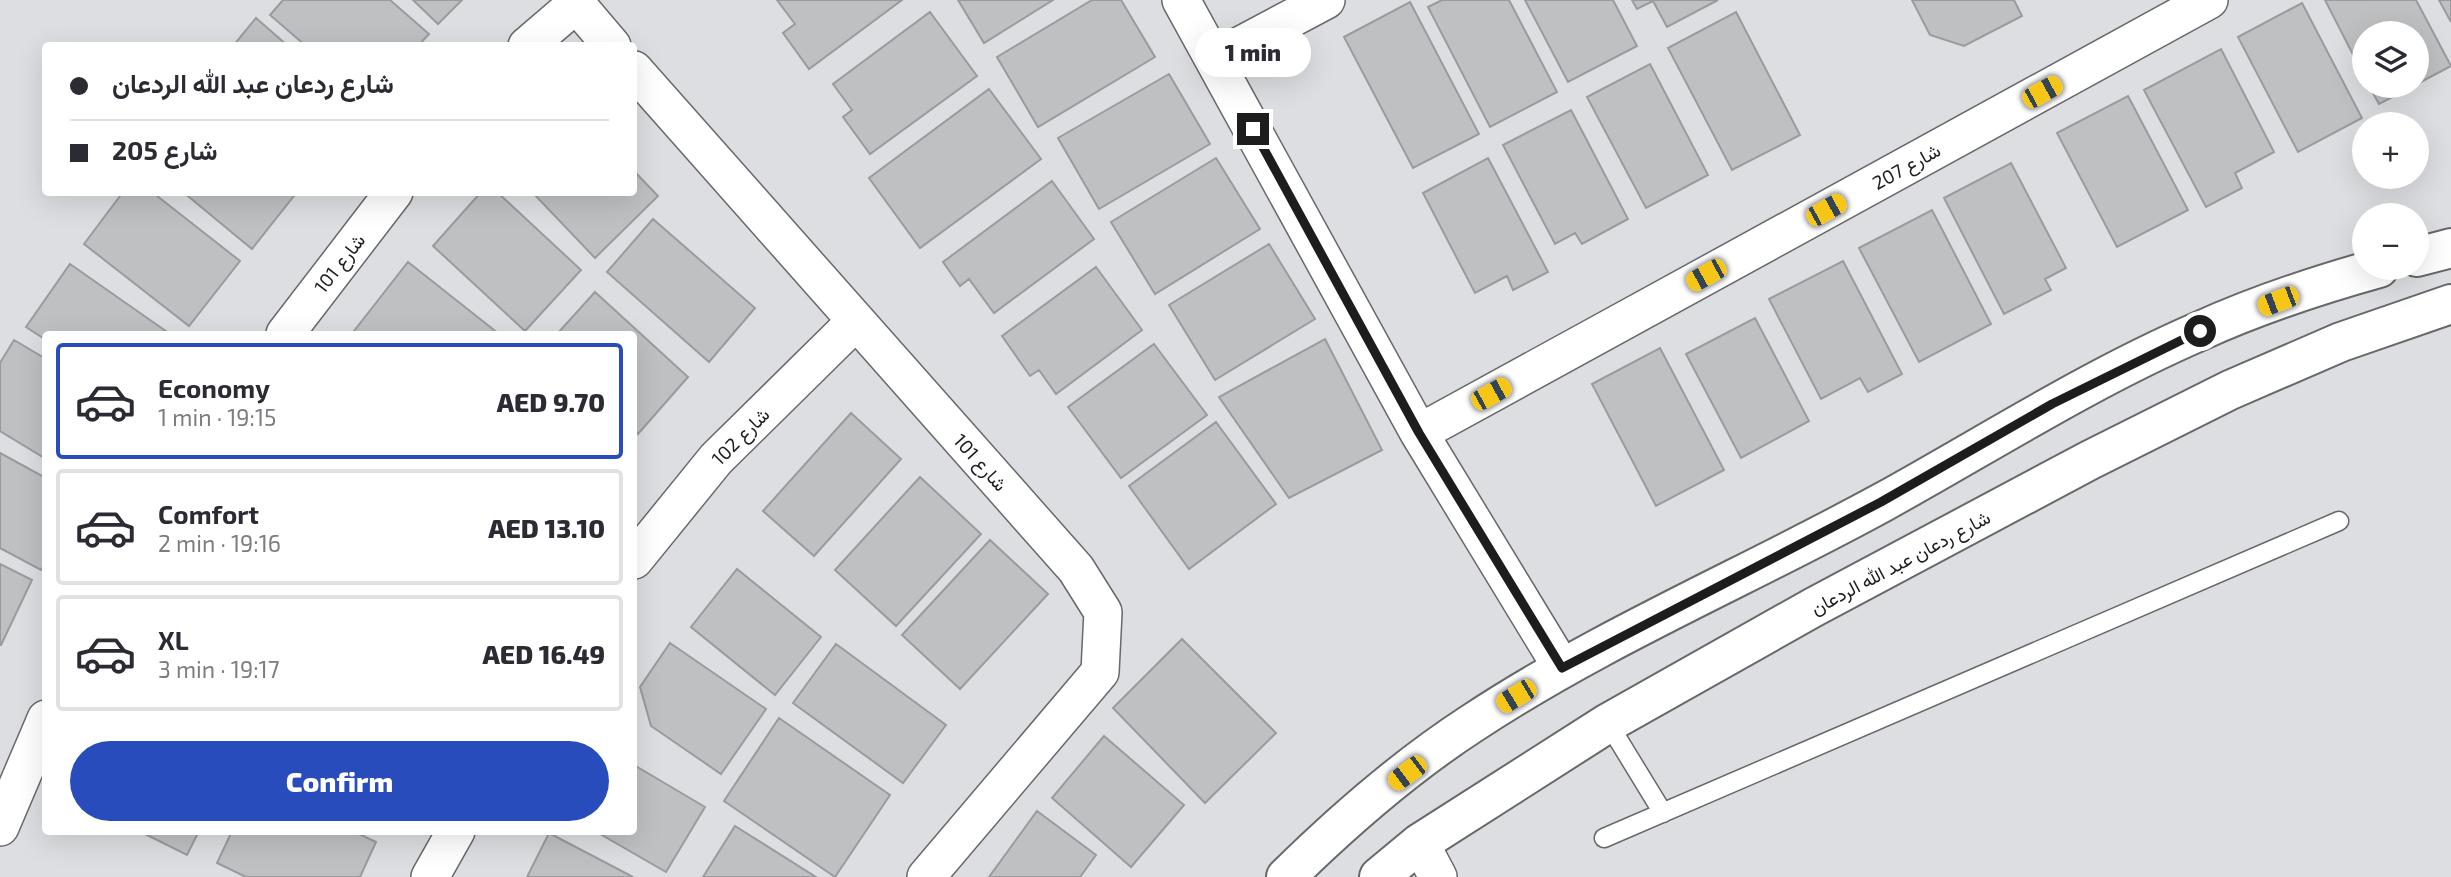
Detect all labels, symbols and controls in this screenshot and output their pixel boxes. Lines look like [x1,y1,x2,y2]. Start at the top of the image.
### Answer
map controls [2352,21,2429,280]
button: layers [2352,21,2429,98]
callout: 1 min [1195,27,1311,76]
text: 1 min [1225,38,1281,66]
text: شارع ردعان عبد الله الردعان [112,67,394,98]
car [2019,73,2066,111]
button: + [2352,112,2429,189]
route end [1237,113,1269,145]
text: شارع 205 [112,134,217,165]
street label: شارع 207 [1868,138,1945,196]
car [1803,191,1850,229]
button: − [2352,203,2429,280]
street label: شارع 101 [309,229,371,299]
car [1683,256,1730,294]
car [2255,284,2302,318]
route start [2184,315,2216,347]
icon: car [74,370,137,433]
text: Economy [158,372,270,403]
car [1468,375,1515,413]
text: AED 9.70 [497,386,605,417]
street label: شارع 102 [706,402,775,471]
text: 1 min · 19:15 [158,403,276,431]
street label: شارع 101 [948,429,1013,497]
icon: car [74,496,137,559]
text: Comfort [158,498,259,529]
street label: شارع ردعان عبد الله الردعان [1806,505,1995,621]
text: AED 13.10 [488,512,605,543]
text: 2 min · 19:16 [158,529,281,557]
icon: car [74,622,137,685]
text: XL [158,624,189,655]
text: AED 16.49 [482,638,605,669]
text: 3 min · 19:17 [158,655,280,683]
car [1493,676,1540,716]
button: Confirm [70,741,609,821]
car [1384,752,1431,794]

